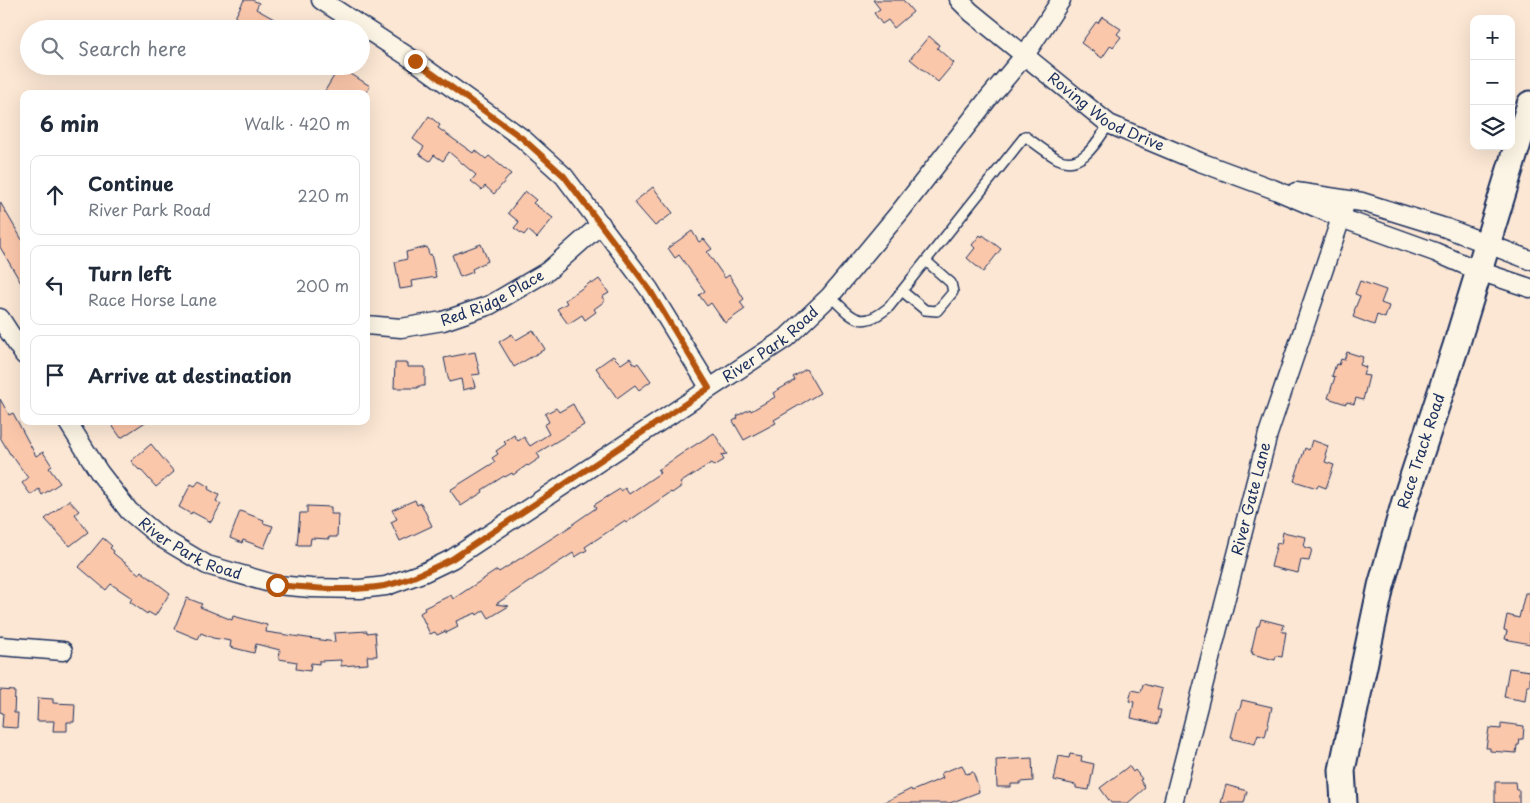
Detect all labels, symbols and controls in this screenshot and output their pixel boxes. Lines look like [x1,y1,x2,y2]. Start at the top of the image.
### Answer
map controls [1470,15,1515,150]
button: + [1470,15,1515,60]
search box [20,20,370,75]
icon: search [38,34,66,62]
text: Search here [78,34,187,62]
route end [404,50,427,73]
button: − [1470,60,1515,105]
street label: Roving Wood Drive [1043,66,1168,156]
button: layers [1470,105,1515,150]
text: 6 min [40,107,99,139]
text: Walk · 420 m [244,111,350,135]
text: Continue [88,169,174,197]
icon: ahead [41,181,69,209]
text: 220 m [298,183,349,207]
text: River Park Road [88,197,211,221]
text: Turn left [88,259,172,287]
street label: Red Ridge Place [437,263,548,331]
icon: left [41,271,69,299]
text: 200 m [296,273,349,297]
text: Race Horse Lane [88,287,217,311]
street label: River Park Road [717,300,823,387]
icon: arrive [41,361,69,389]
text: Arrive at destination [88,361,292,389]
street label: Race Track Road [1390,390,1450,511]
street label: River Gate Lane [1224,439,1275,558]
street label: River Park Road [134,511,244,584]
route start [266,574,289,597]

